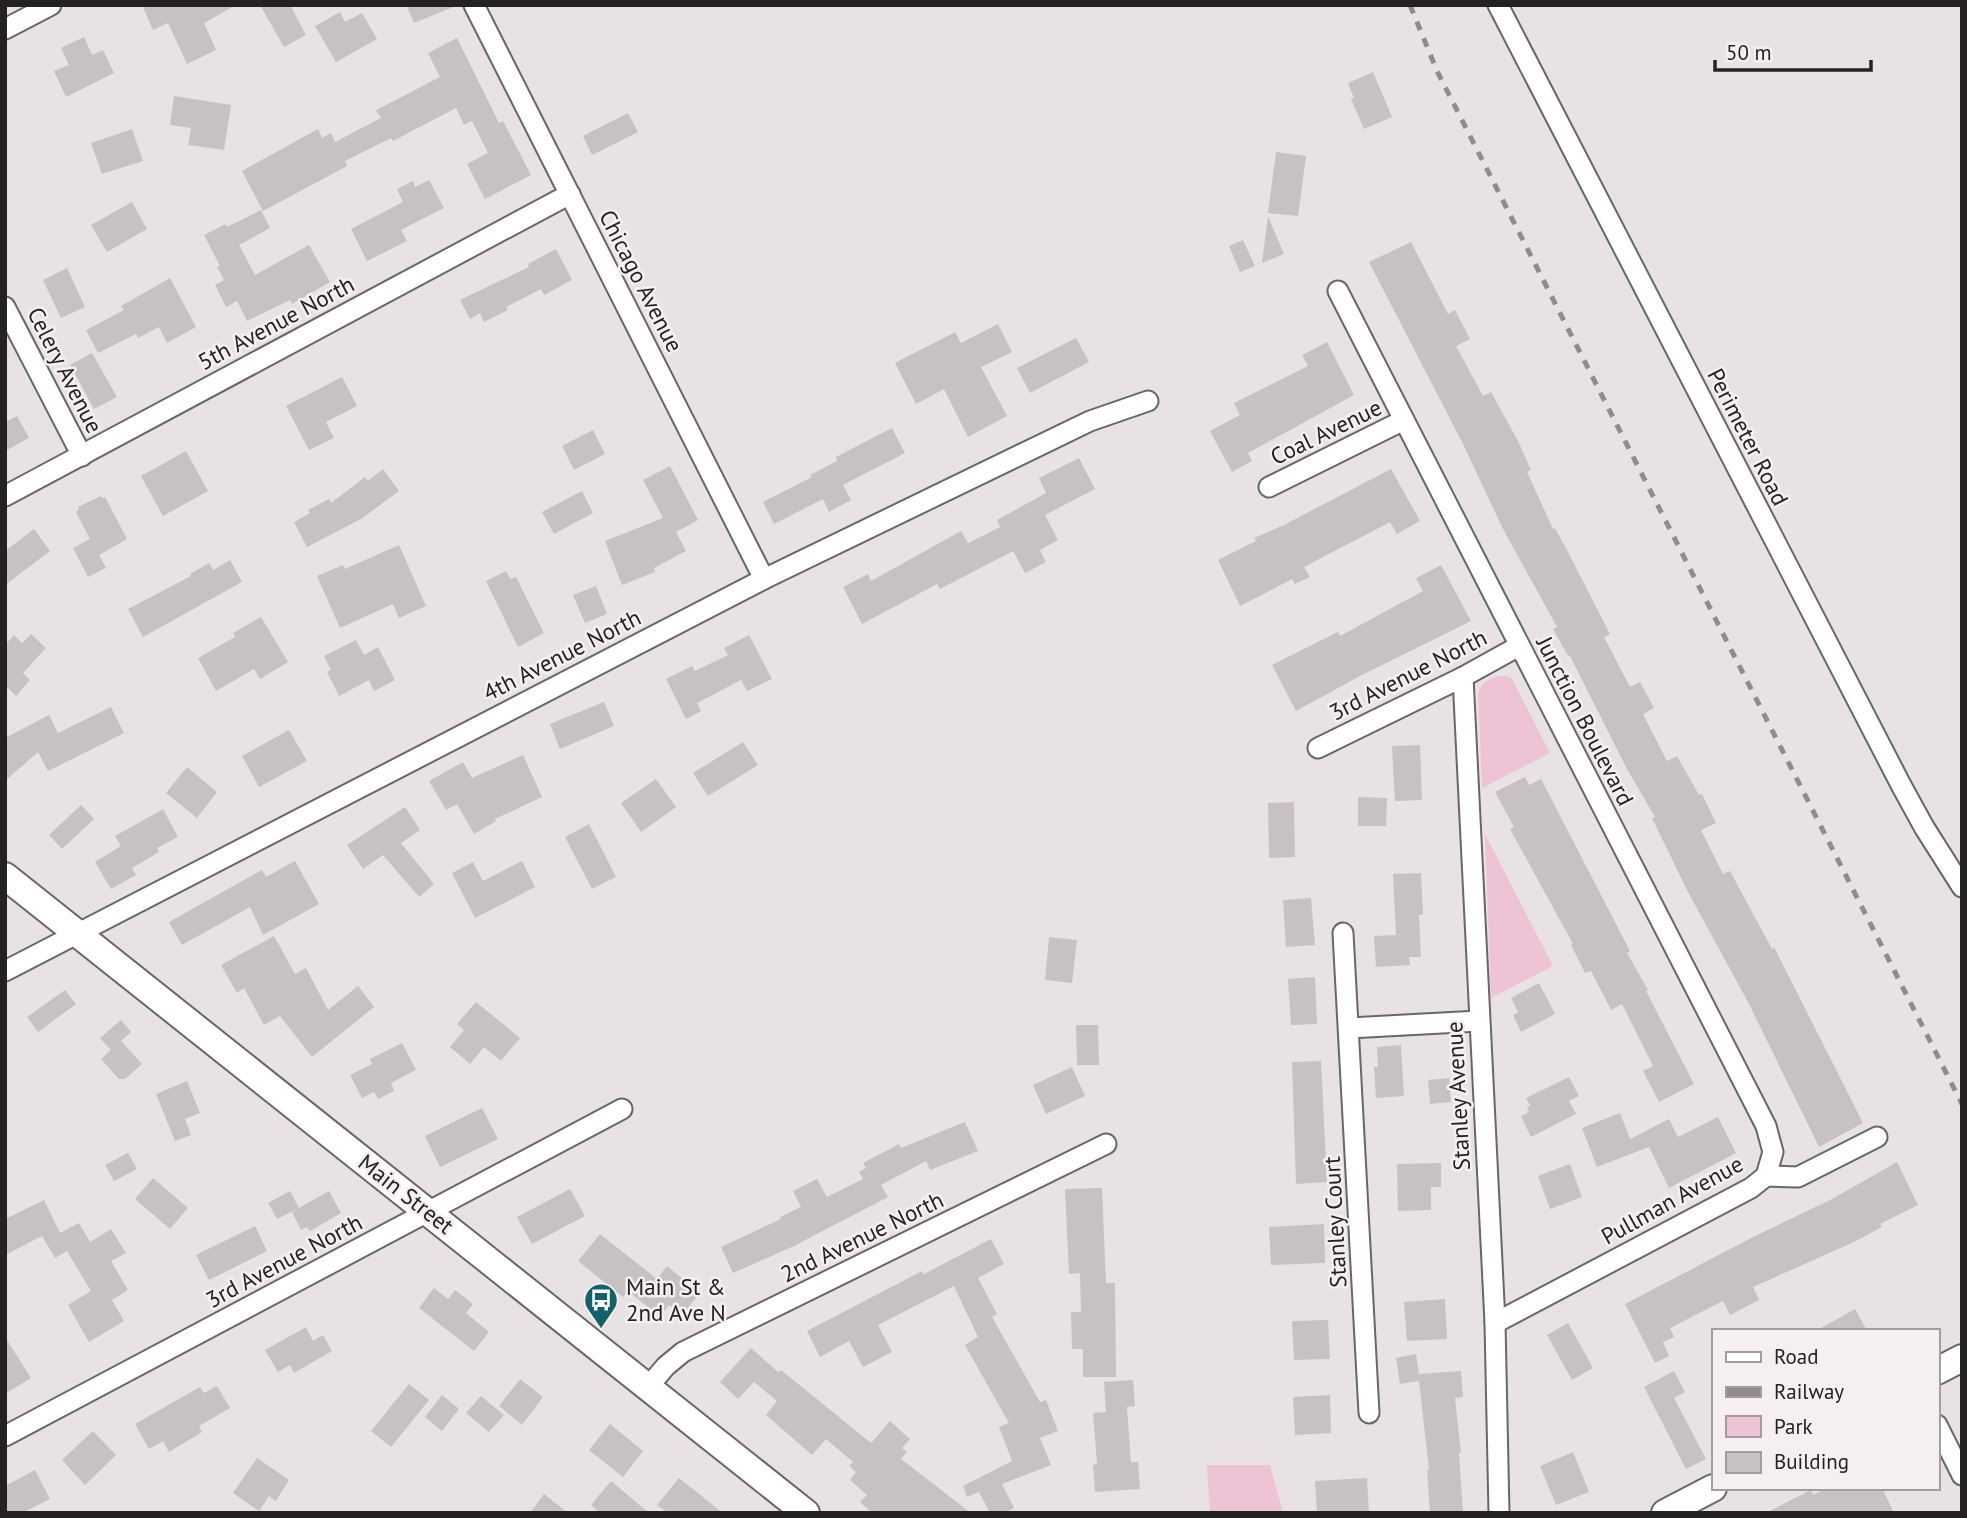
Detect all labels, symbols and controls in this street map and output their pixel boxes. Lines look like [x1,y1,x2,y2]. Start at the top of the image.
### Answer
scale bar [1715,28,1871,72]
text: 50 m [1726,39,1772,66]
street label: Chicago Avenue [593,205,690,357]
street label: 5th Avenue North [193,269,359,376]
street label: Celery Avenue [21,302,110,438]
street label: Perimeter Road [1701,363,1795,510]
street label: Coal Avenue [1265,392,1386,471]
street label: 4th Avenue North [478,602,645,707]
street label: 3rd Avenue North [1324,622,1491,727]
street label: Junction Boulevard [1530,631,1641,810]
street label: Stanley Avenue [1439,1021,1476,1171]
street label: Main Street [353,1147,460,1240]
street label: Pullman Avenue [1596,1149,1748,1250]
street label: Stanley Court [1317,1156,1352,1288]
street label: 2nd Avenue North [776,1185,948,1289]
street label: 3rd Avenue North [201,1207,367,1314]
place label: Main St & 2nd Ave N [626,1272,726,1327]
bus stop icon: Main St & 2nd Ave N [582,1281,620,1330]
legend [1712,1329,1939,1490]
text: Road [1774,1343,1818,1370]
text: Railway [1774,1378,1844,1405]
text: Park [1774,1413,1813,1440]
text: Building [1774,1448,1849,1475]

